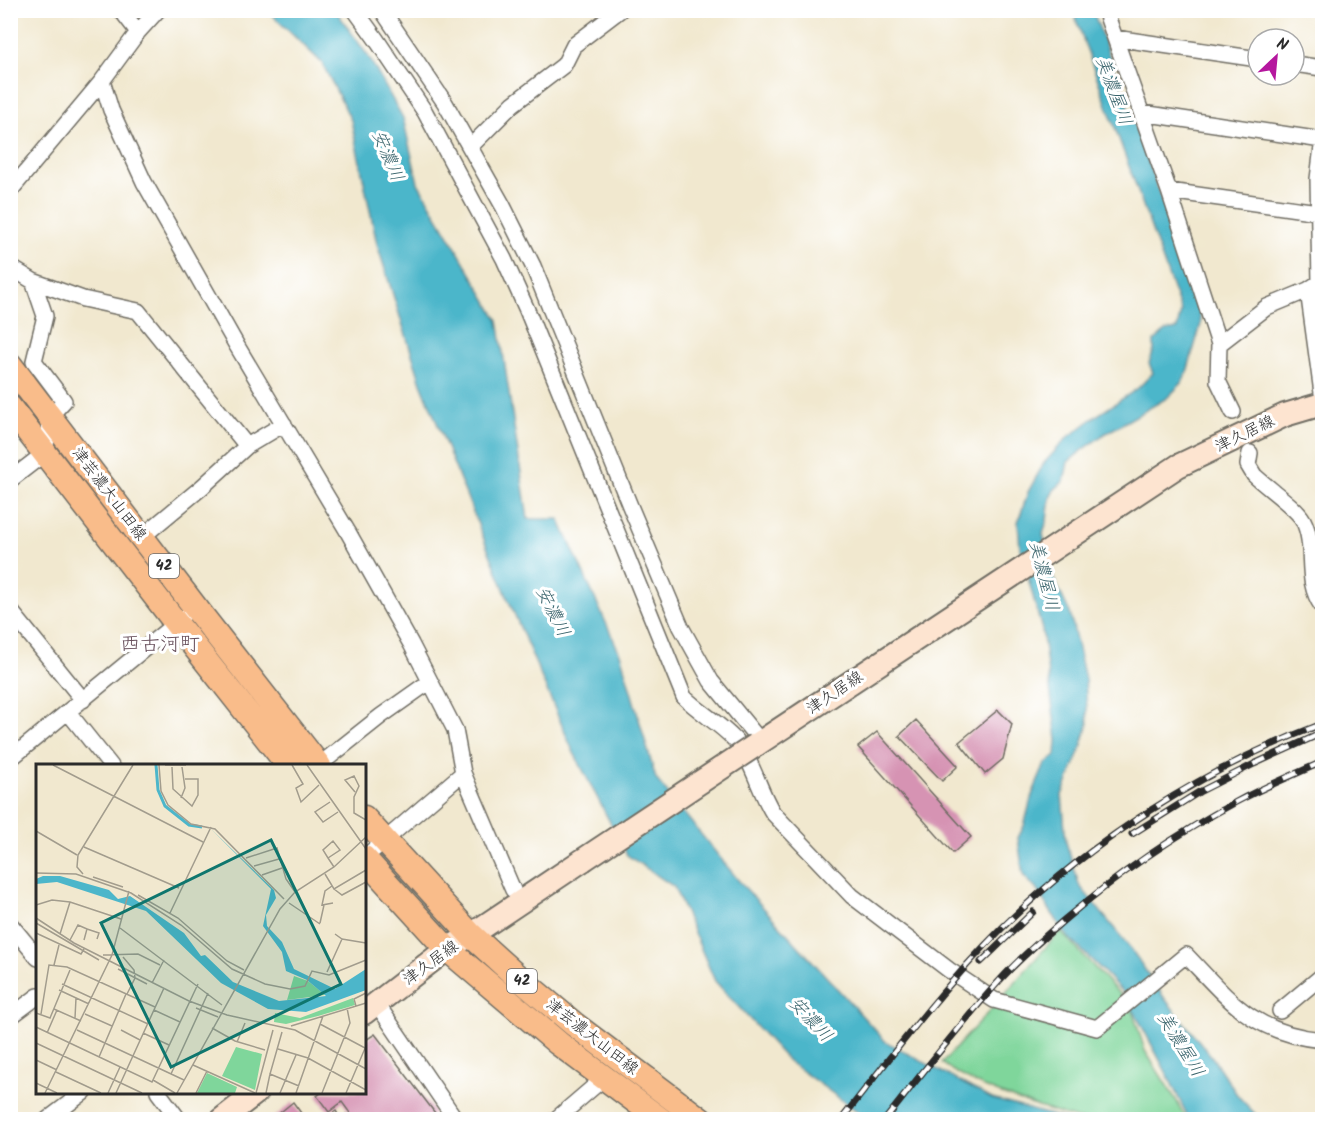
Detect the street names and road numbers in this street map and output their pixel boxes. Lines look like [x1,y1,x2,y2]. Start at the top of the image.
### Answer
street label: 津久居線 [1211,409,1279,459]
street label: 津芸濃大山田線 [65,442,153,546]
road number: 42 [149,554,179,578]
street label: 津久居線 [801,665,869,721]
street label: 津久居線 [398,934,464,992]
road number: 42 [507,969,537,993]
street label: 津芸濃大山田線 [540,993,644,1081]

